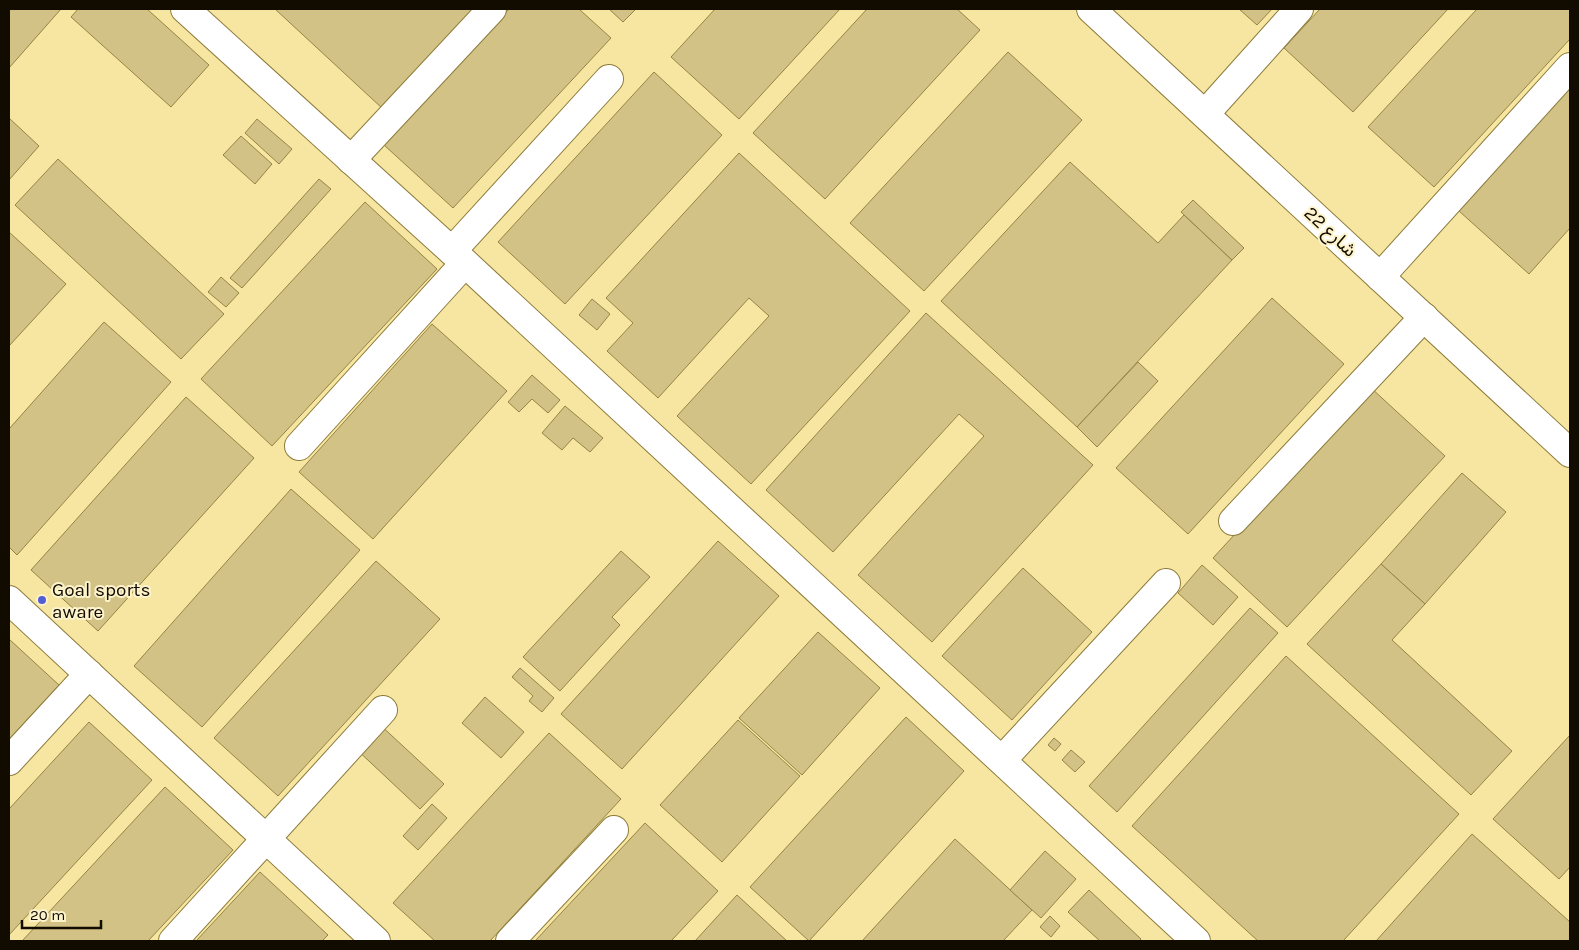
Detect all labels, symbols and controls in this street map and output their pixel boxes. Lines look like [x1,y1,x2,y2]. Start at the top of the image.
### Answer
street label: شارع 22 [1298,202,1361,263]
place label: Goal sports aware [52,579,150,623]
marker: Goal sports aware [36,594,48,606]
scale bar [22,898,101,930]
text: 20 m [30,906,65,924]

